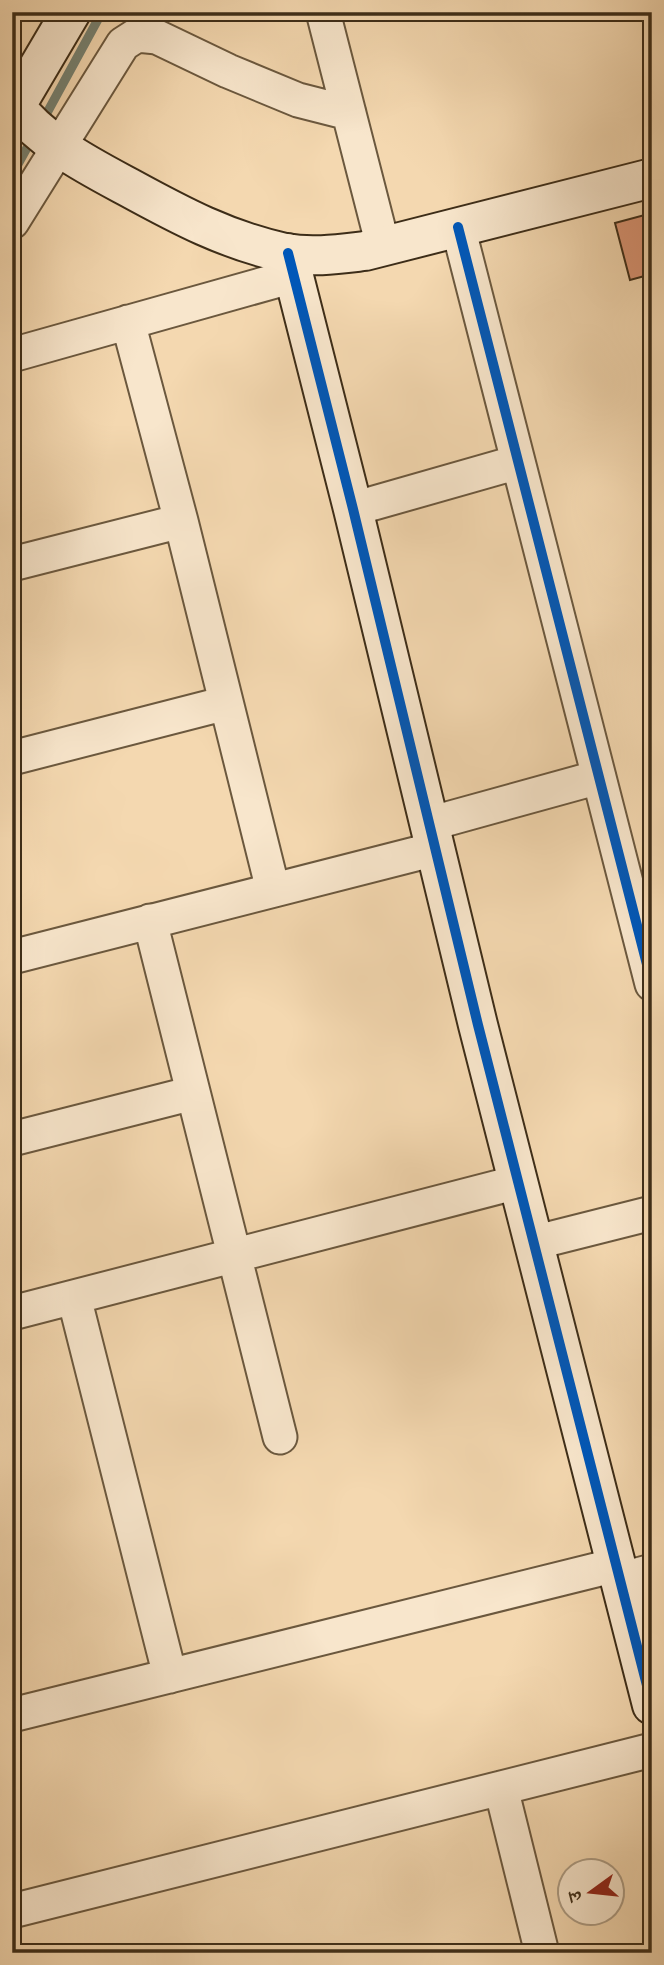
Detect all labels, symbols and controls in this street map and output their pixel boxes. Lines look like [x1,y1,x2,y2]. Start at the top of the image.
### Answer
north arrow [556,1856,626,1926]
text: उ [562,1887,589,1906]

